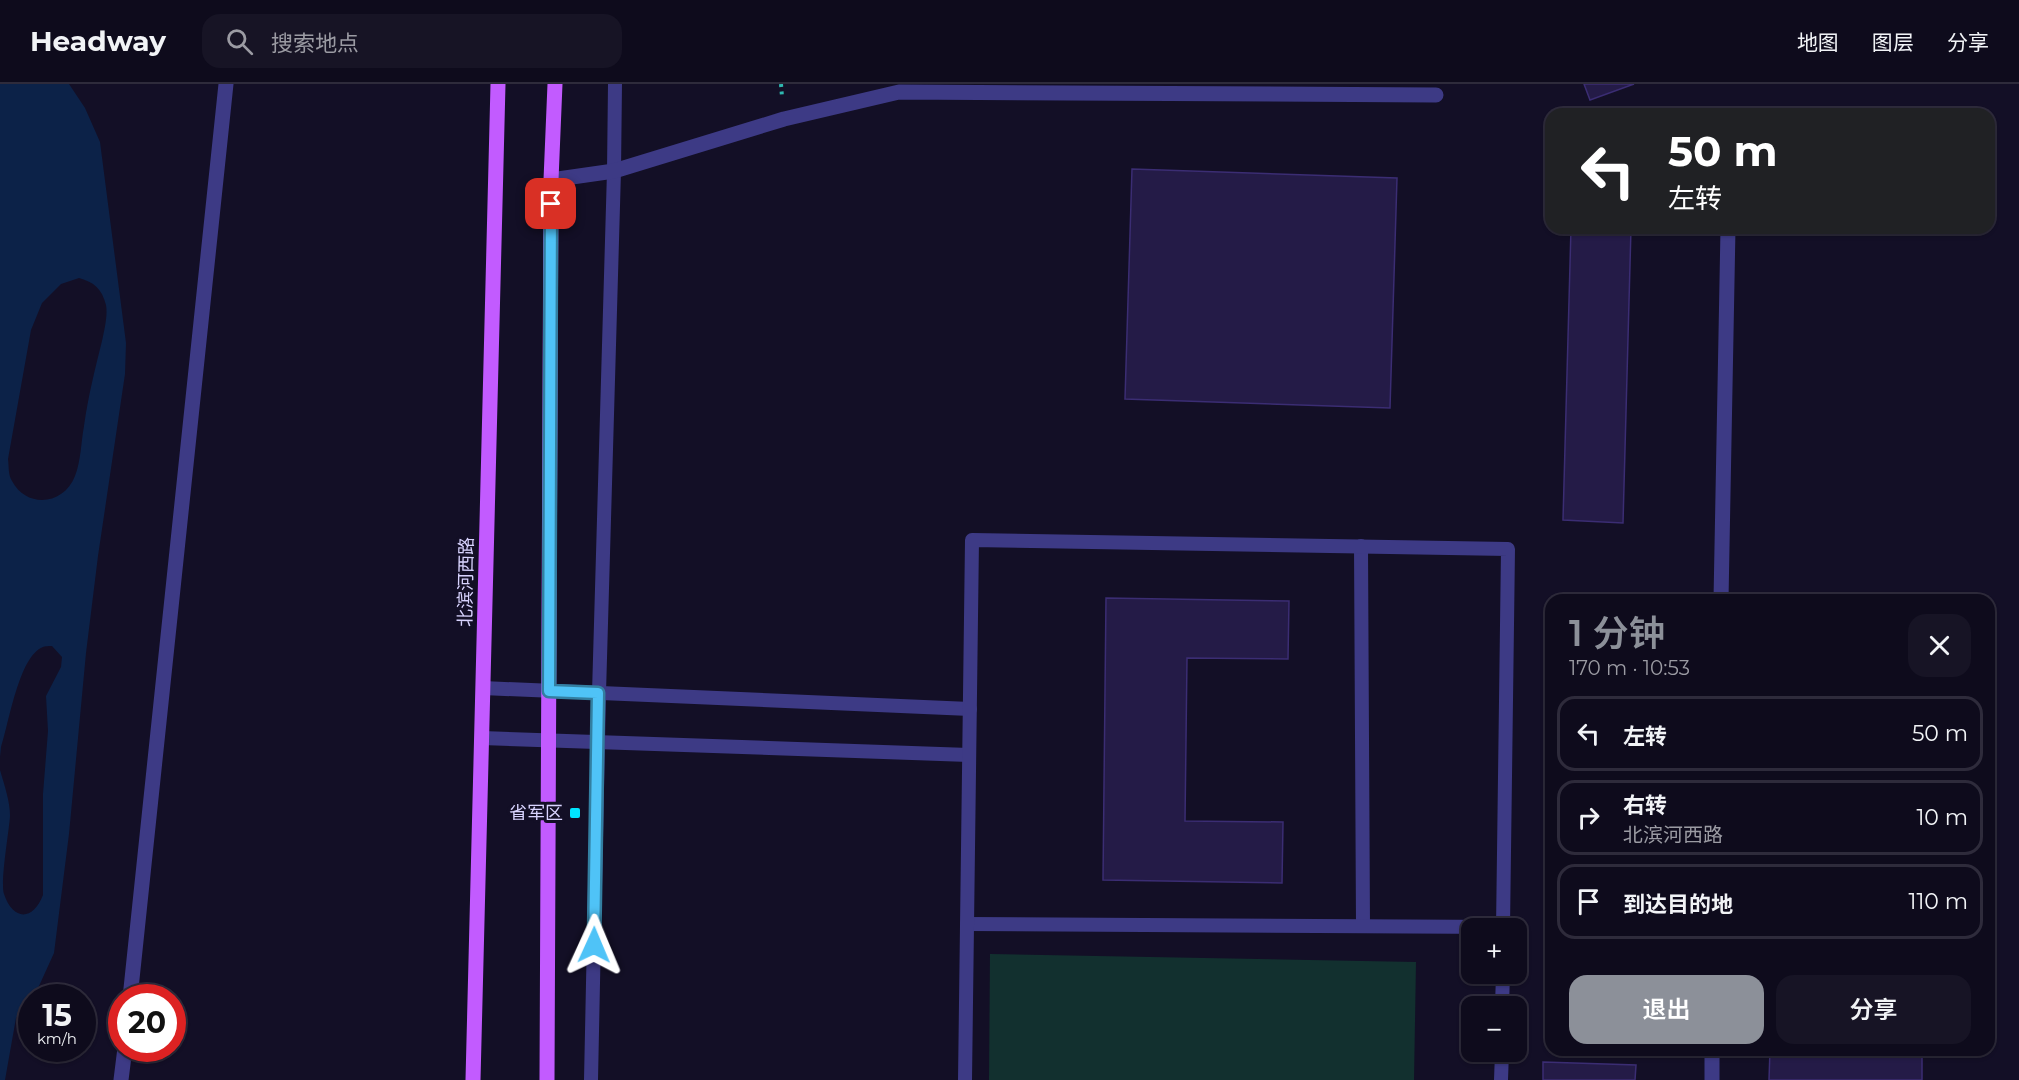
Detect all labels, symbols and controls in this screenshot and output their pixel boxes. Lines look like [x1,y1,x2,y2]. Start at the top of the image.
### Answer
search box [202,14,622,68]
text: Headway [30,24,166,58]
icon: search [223,25,256,58]
text: 搜索地点 [271,30,359,57]
text: 地图 [1797,30,1839,55]
text: 图层 [1872,30,1914,55]
text: 分享 [1947,30,1989,55]
text: 50 m [1668,125,1777,177]
icon: left [1569,132,1647,210]
pin [525,178,576,229]
text: 左转 [1668,182,1722,215]
icon: arrive [534,187,567,220]
street label: 北滨河西路 [454,537,478,627]
text: 1 分钟 [1569,611,1665,655]
button: close [1908,614,1971,677]
text: 170 m · 10:53 [1569,656,1690,680]
icon: left [1572,717,1605,750]
text: 50 m [1912,720,1968,747]
text: 左转 [1623,723,1667,750]
text: 右转 [1623,792,1667,819]
icon: right [1572,801,1605,834]
place label: 省军区 [509,802,563,824]
text: 10 m [1916,804,1968,831]
marker: 省军区 [568,806,582,820]
text: 北滨河西路 [1623,823,1723,847]
icon: arrive [1572,885,1605,918]
text: 110 m [1908,888,1968,915]
text: 到达目的地 [1623,891,1733,918]
position arrow [562,913,626,977]
map controls [1461,918,1527,1062]
button: + [1461,918,1527,984]
button: 退出 [1569,975,1764,1044]
button: 分享 [1776,975,1971,1044]
speed limit sign: 20 [108,984,186,1062]
button: − [1461,996,1527,1062]
text: 15 [42,997,72,1034]
text: km/h [37,1029,77,1048]

